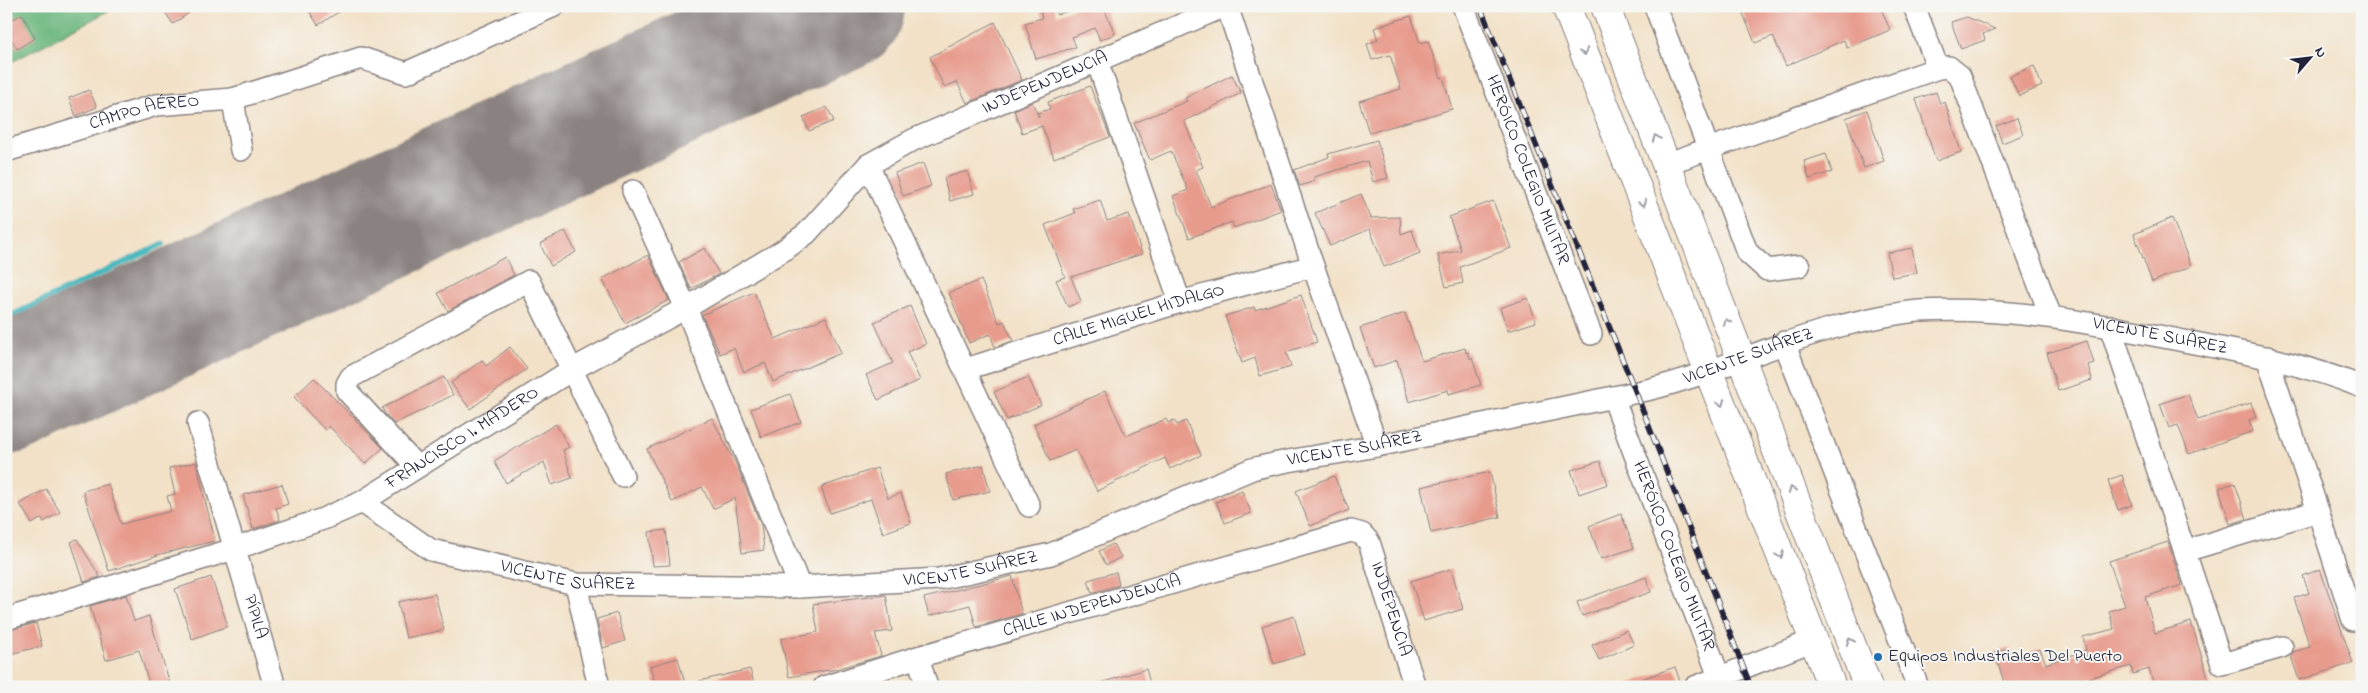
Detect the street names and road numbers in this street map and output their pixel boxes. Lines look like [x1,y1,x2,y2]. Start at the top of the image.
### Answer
street label: INDEPENDENCIA [978,45,1112,122]
street label: HERÓICO COLEGIO MILITAR [1478,71,1576,269]
street label: CAMPO AÉREO [86,89,200,138]
street label: CALLE MIGUEL HIDALGO [1050,278,1228,354]
street label: VICENTE SUÁREZ [2090,311,2230,362]
street label: VICENTE SUÁREZ [1679,321,1817,392]
street label: FRANCISCO I. MADERO [380,380,544,497]
street label: VICENTE SUÁREZ [1284,424,1425,474]
street label: HERÓICO COLEGIO MILITAR [1625,457,1721,655]
street label: VICENTE SUÁREZ [902,544,1040,594]
street label: VICENTE SUÁREZ [497,553,635,598]
street label: INDEPENCIA [1363,558,1418,660]
street label: CALLE INDEPENDENCIA [1000,568,1184,645]
street label: PÍPILA [236,592,273,642]

